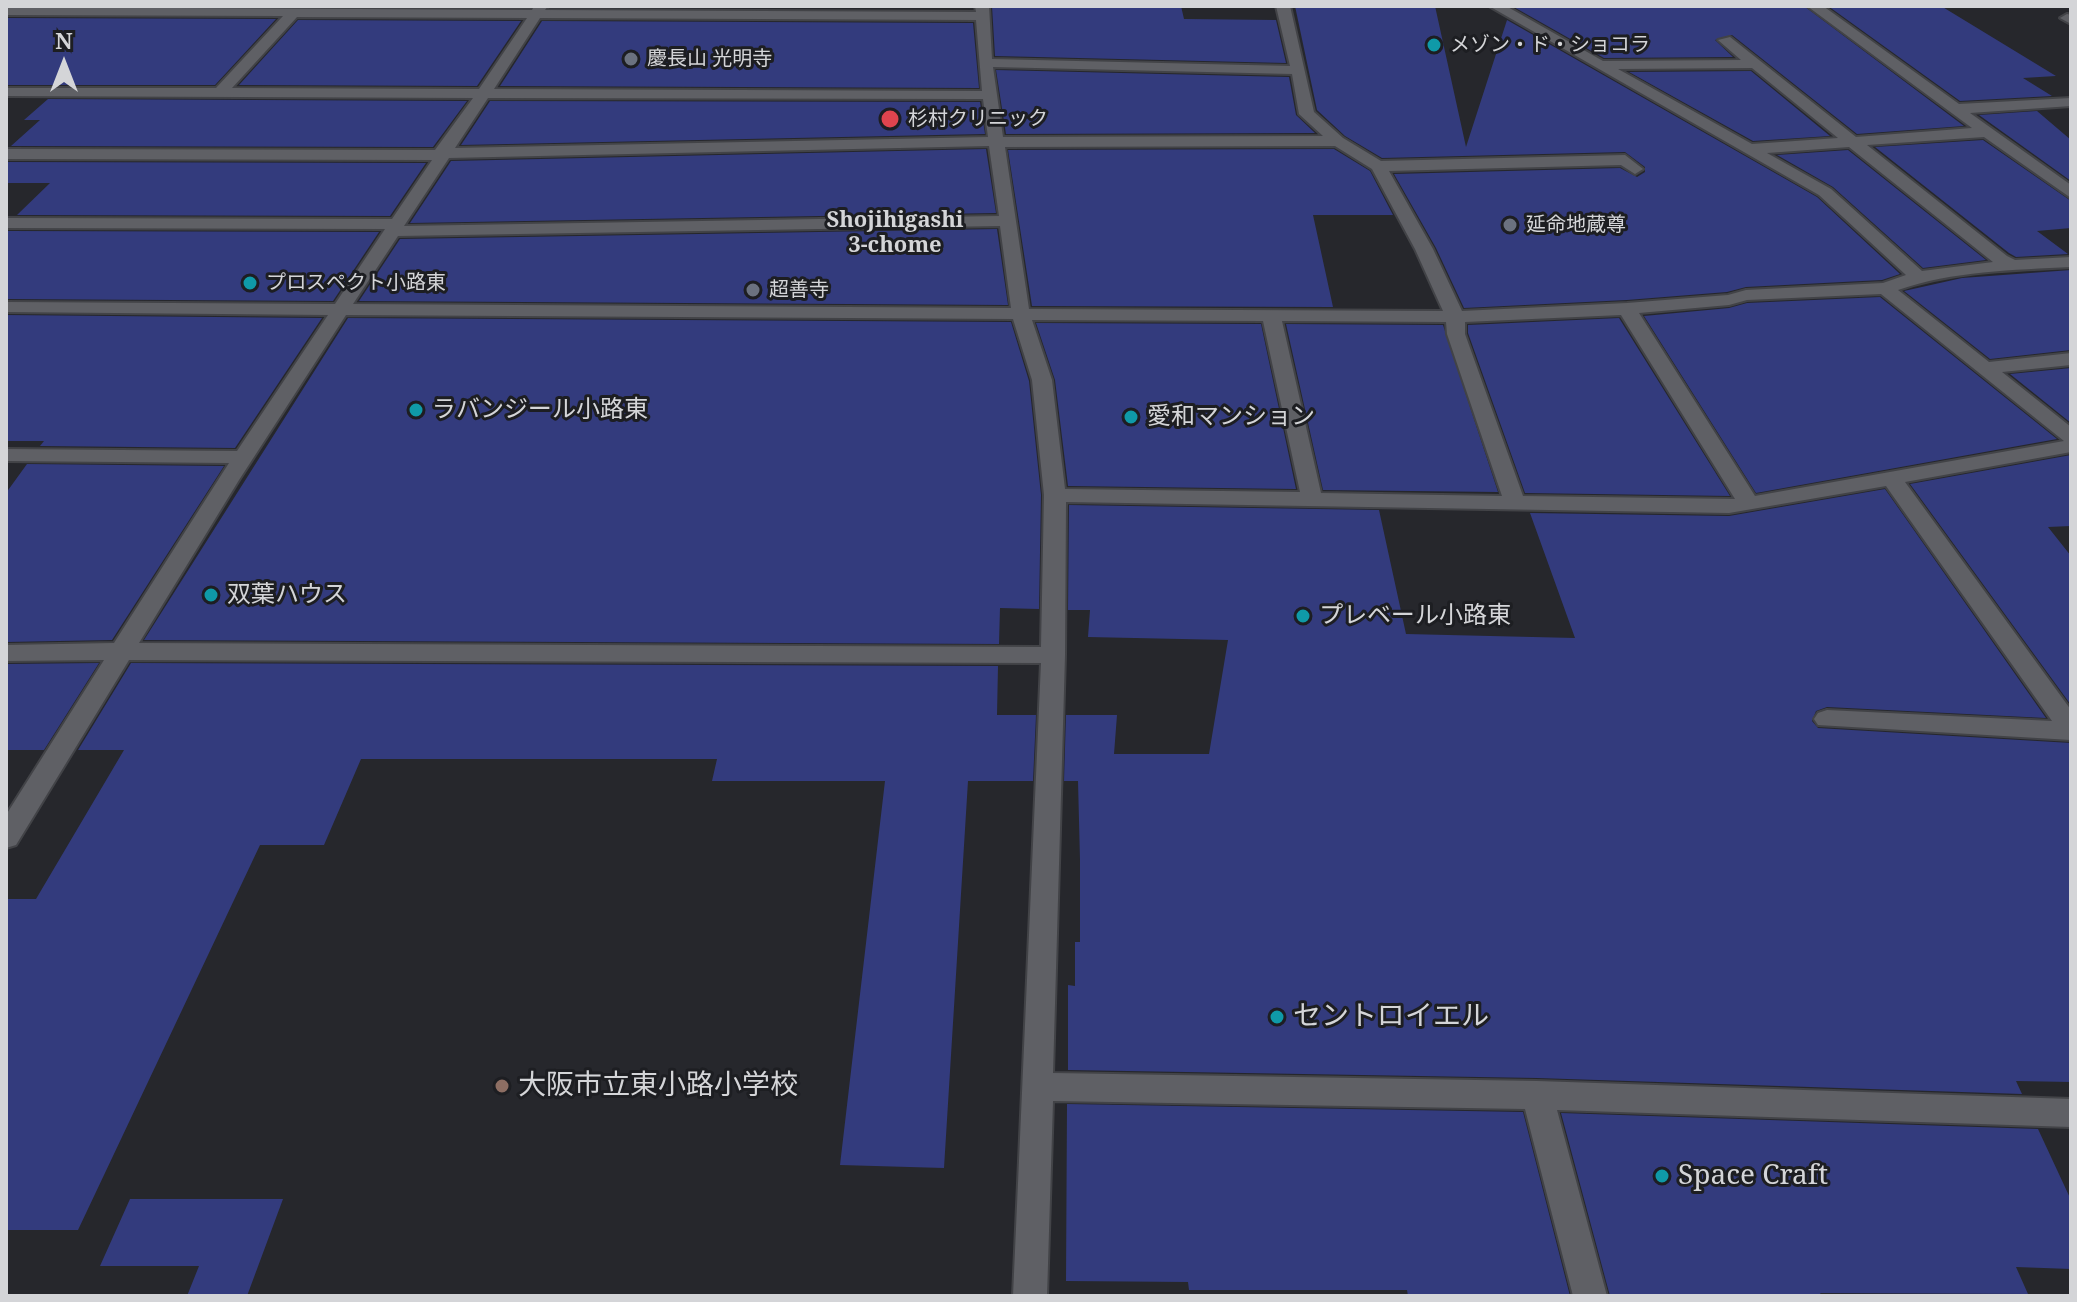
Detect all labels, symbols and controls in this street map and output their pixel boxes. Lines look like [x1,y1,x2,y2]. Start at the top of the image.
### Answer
north arrow [24,24,104,104]
text: N [55,25,73,55]
place label: メゾン・ド・ショコラ [1450,33,1650,57]
marker: メゾン・ド・ショコラ [1425,36,1443,54]
place label: 慶長山 光明寺 [647,47,772,71]
marker: 慶長山 光明寺 [622,50,640,68]
place label: 杉村クリニック [908,107,1048,131]
marker: 杉村クリニック [879,108,901,130]
district label: Shojihigashi 3-chome [826,208,964,260]
place label: 延命地蔵尊 [1526,213,1626,237]
marker: 延命地蔵尊 [1501,216,1519,234]
place label: プロスペクト小路東 [266,271,446,295]
marker: プロスペクト小路東 [241,274,259,292]
place label: 超善寺 [769,278,829,302]
marker: 超善寺 [744,281,762,299]
place label: ラバンジール小路東 [432,396,648,424]
marker: ラバンジール小路東 [407,401,425,419]
place label: 愛和マンション [1147,403,1315,431]
marker: 愛和マンション [1122,408,1140,426]
place label: 双葉ハウス [227,581,347,609]
marker: 双葉ハウス [202,586,220,604]
place label: プレベール小路東 [1319,602,1511,630]
marker: プレベール小路東 [1294,607,1312,625]
place label: セントロイエル [1293,1000,1489,1034]
marker: セントロイエル [1268,1008,1286,1026]
place label: 大阪市立東小路小学校 [518,1069,798,1103]
marker: 大阪市立東小路小学校 [493,1077,511,1095]
place label: Space Craft [1678,1159,1828,1193]
marker: Space Craft [1653,1167,1671,1185]

